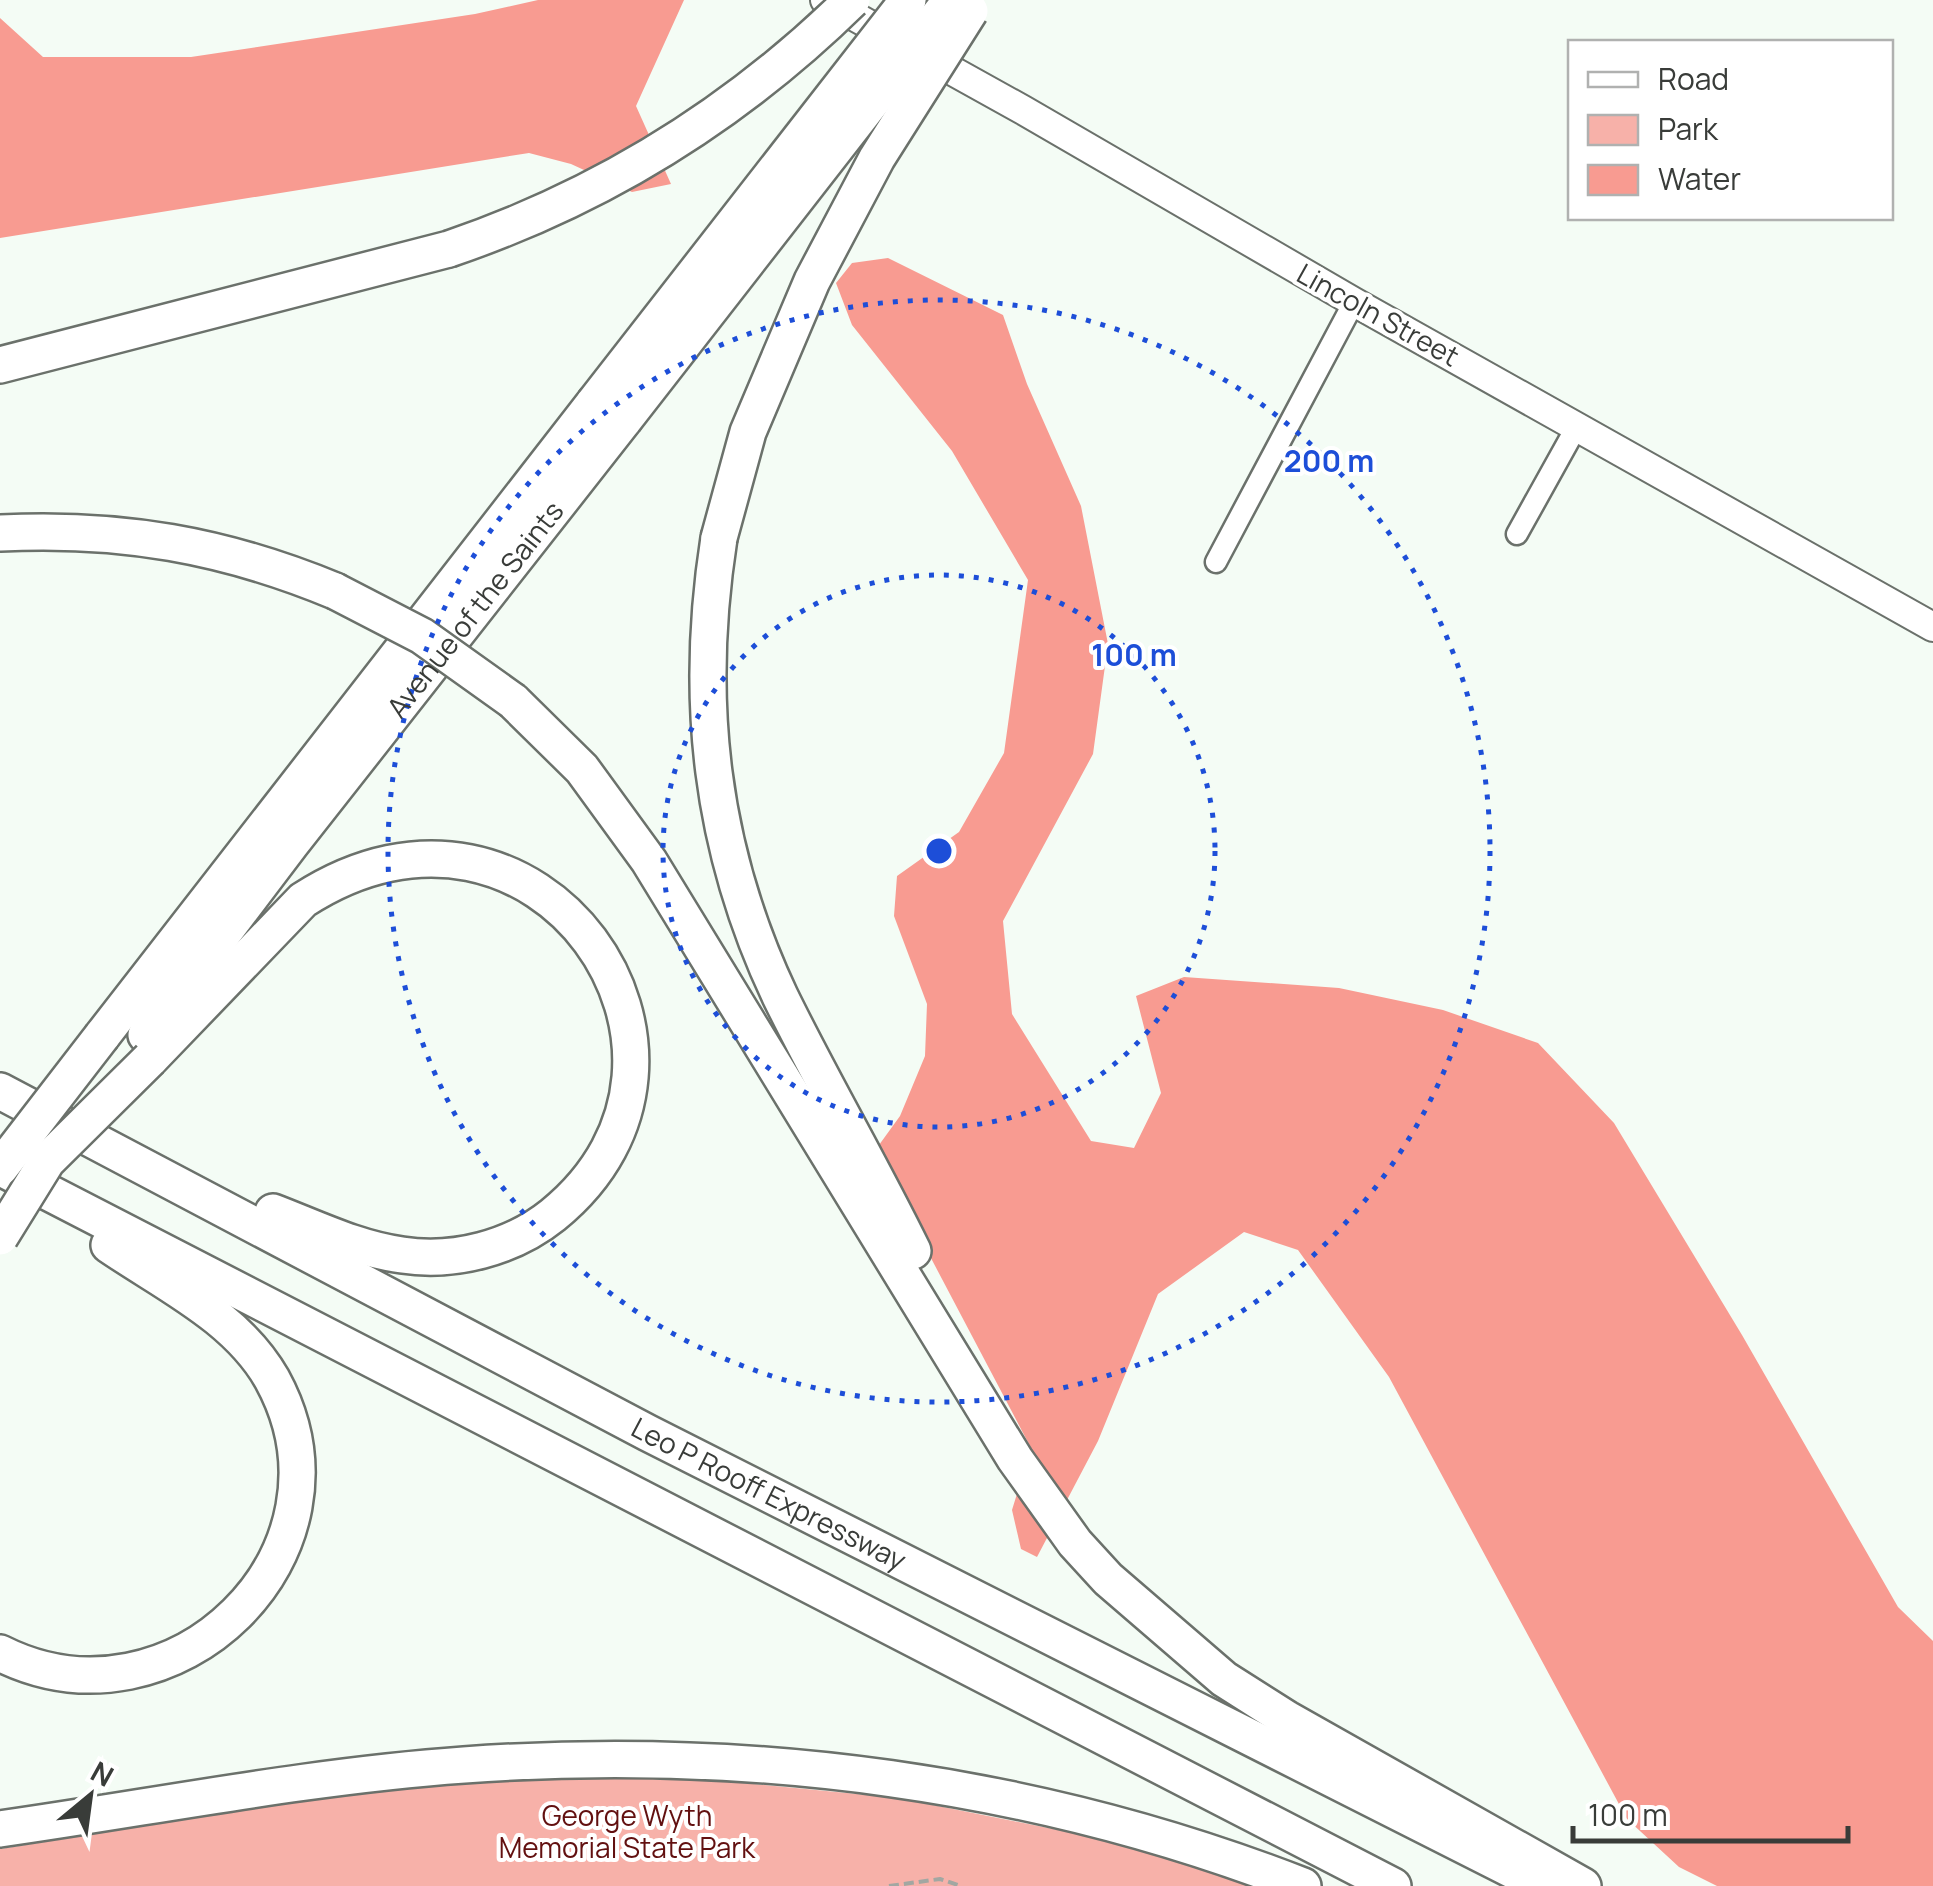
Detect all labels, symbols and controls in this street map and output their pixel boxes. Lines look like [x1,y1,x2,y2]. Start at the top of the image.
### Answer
legend [1568,40,1893,220]
text: Road [1658,58,1729,99]
text: Park [1658,108,1719,149]
text: Water [1658,158,1741,199]
street label: Lincoln Street [1291,254,1466,374]
text: 200 m [1284,440,1374,481]
street label: Avenue of the Saints [377,493,571,725]
text: 100 m [1091,634,1177,675]
centre of rings [921,833,957,869]
street label: Leo P Rooff Expressway [625,1408,913,1579]
north arrow [40,1746,140,1846]
text: N [85,1752,121,1795]
scale bar [1573,1781,1848,1843]
text: 100 m [1588,1794,1668,1835]
park label: George Wyth Memorial State Park [499,1796,756,1866]

